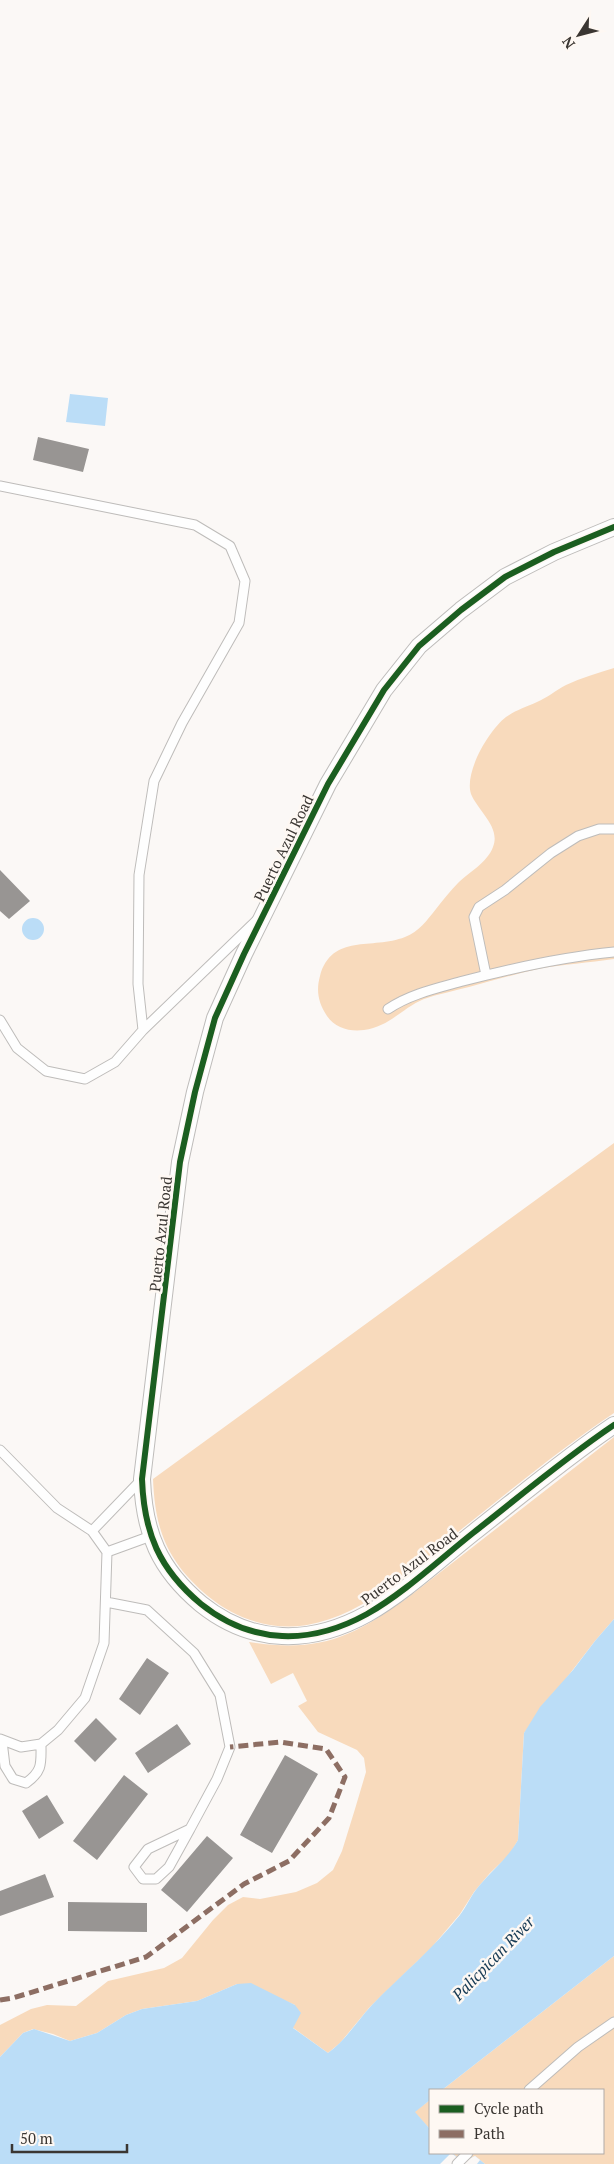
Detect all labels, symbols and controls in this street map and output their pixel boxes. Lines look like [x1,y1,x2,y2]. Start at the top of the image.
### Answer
north arrow [554,10,604,60]
text: N [557,33,579,53]
street label: Puerto Azul Road [249,792,317,904]
street label: Puerto Azul Road [144,1175,176,1293]
street label: Puerto Azul Road [357,1523,461,1609]
water label: Palicpican River [446,1910,540,2006]
legend [429,2089,604,2154]
text: Cycle path [474,2098,544,2118]
scale bar [12,2122,128,2154]
text: Path [474,2123,505,2143]
text: 50 m [20,2128,53,2148]

